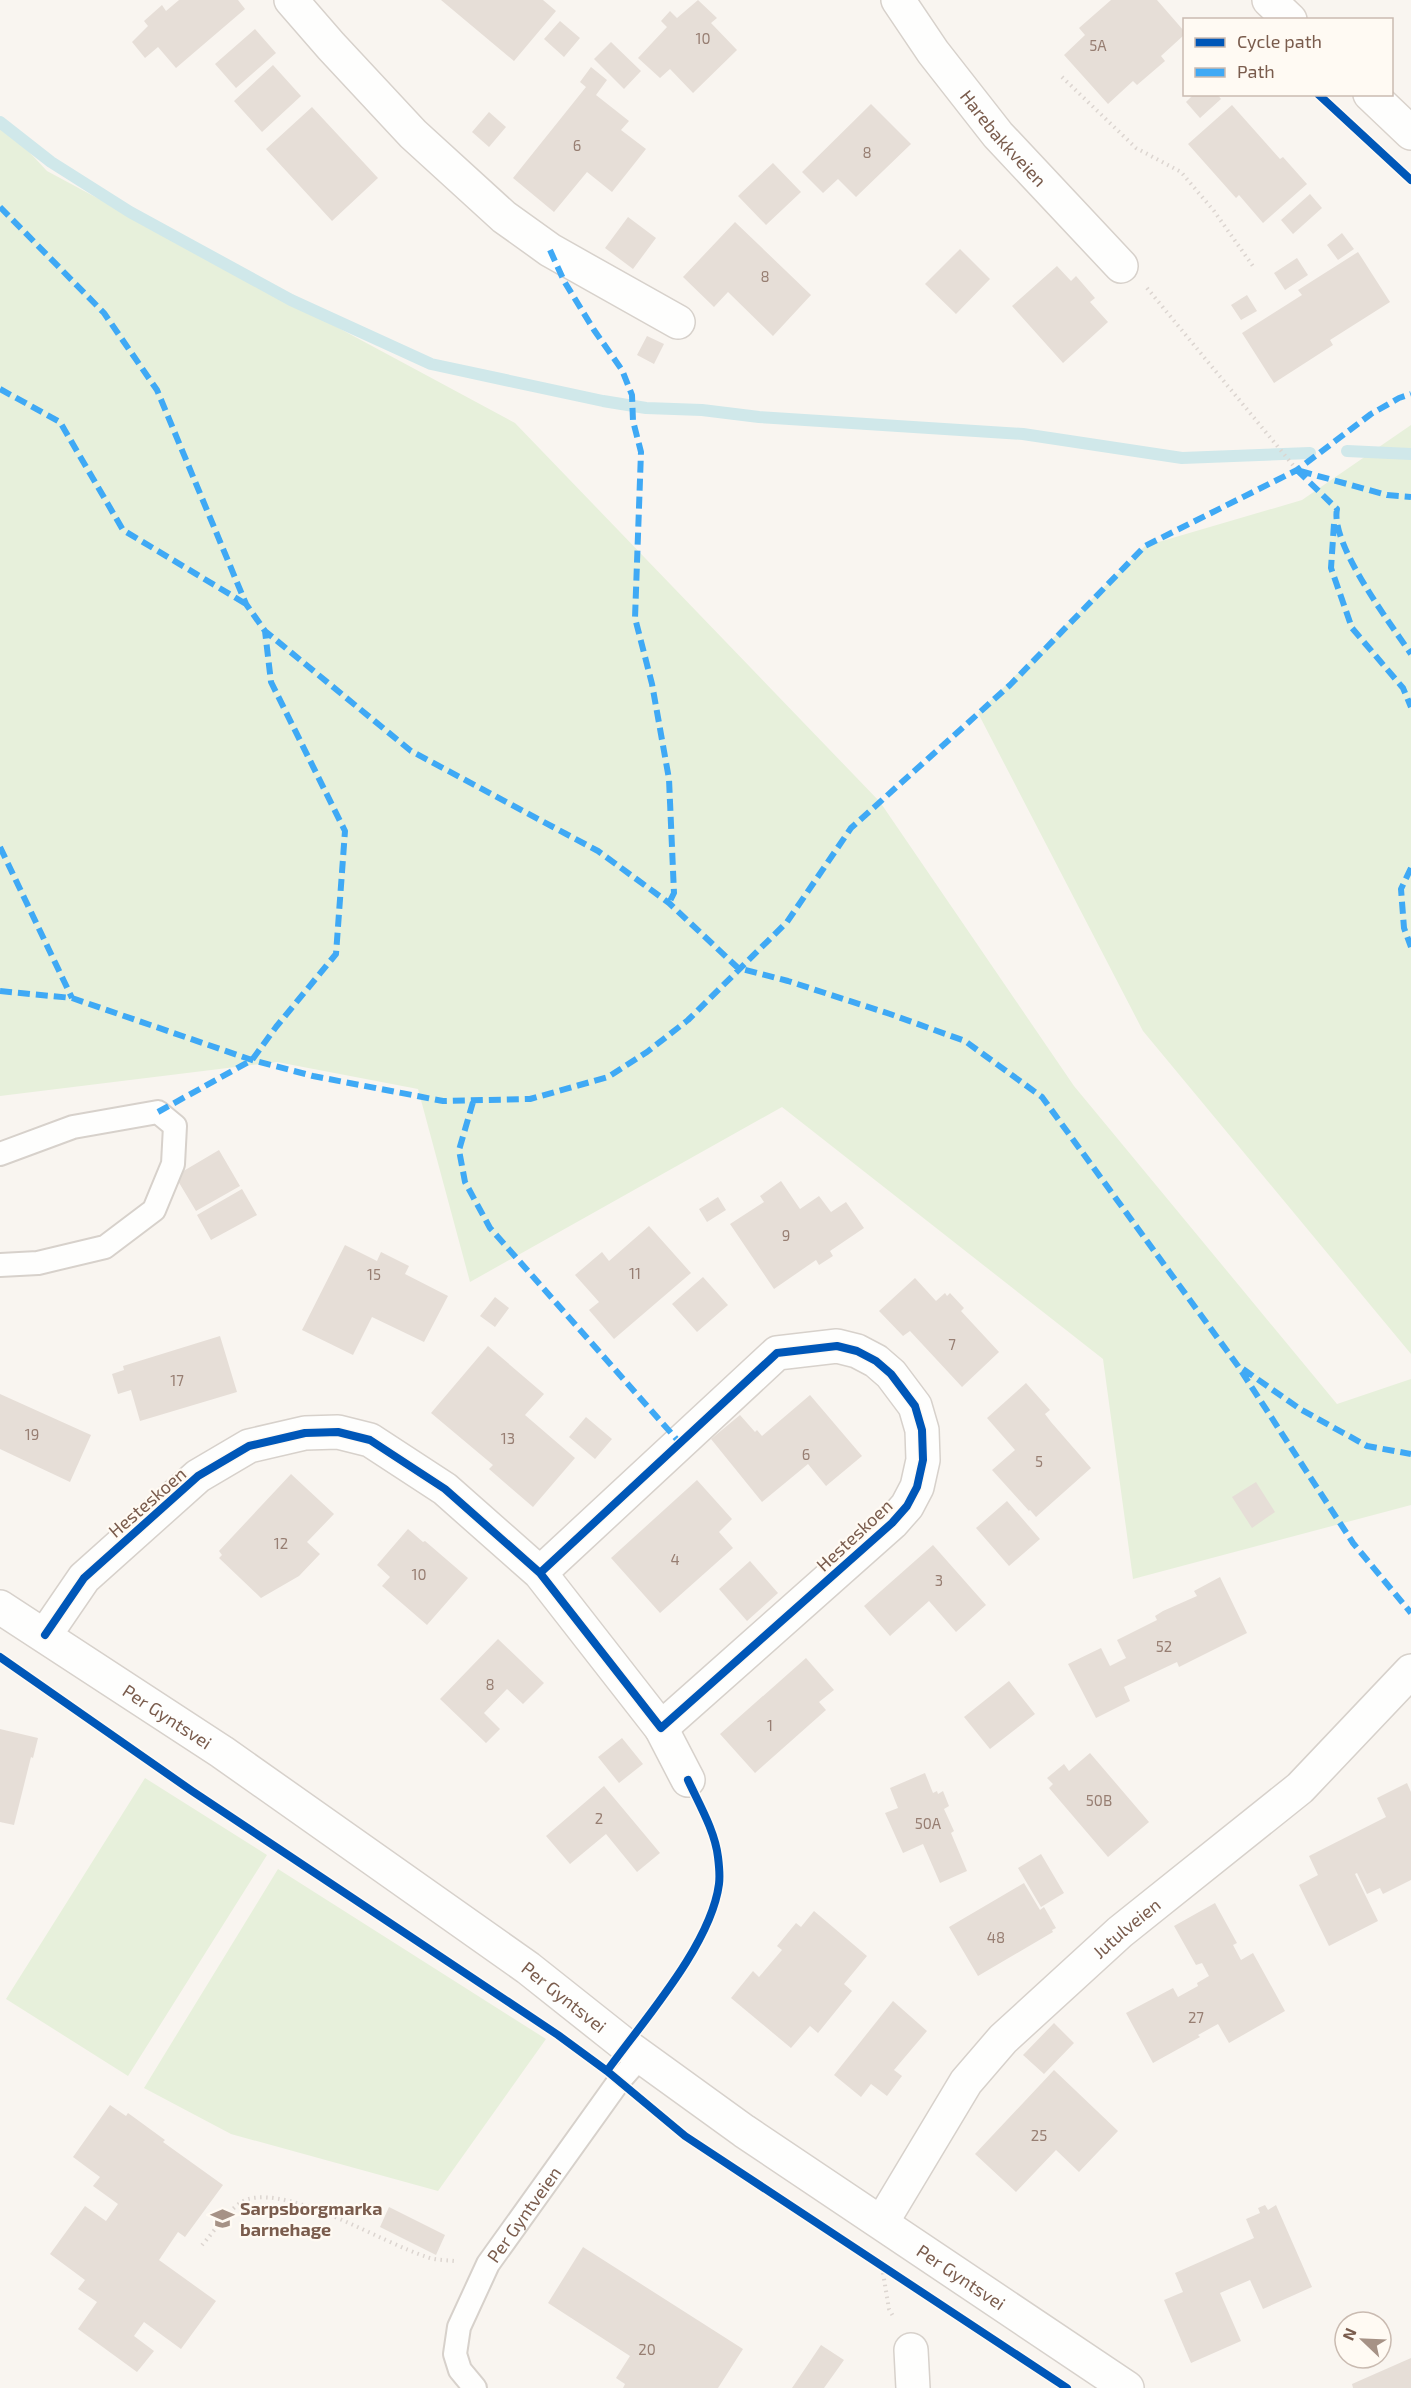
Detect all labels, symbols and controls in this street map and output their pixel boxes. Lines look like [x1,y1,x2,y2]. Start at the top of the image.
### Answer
legend [1183,18,1393,96]
house number: 10 [695,29,711,47]
text: Cycle path [1237,30,1322,52]
house number: 5A [1089,36,1107,54]
text: Path [1237,60,1275,82]
street label: Harebakkveien [956,85,1051,191]
house number: 6 [573,136,581,154]
house number: 8 [862,143,872,161]
house number: 8 [760,267,770,285]
house number: 9 [782,1226,790,1244]
house number: 11 [629,1264,641,1282]
house number: 15 [367,1265,381,1283]
house number: 7 [948,1335,956,1353]
house number: 17 [170,1371,184,1389]
house number: 19 [25,1425,39,1443]
house number: 13 [501,1429,515,1447]
house number: 6 [802,1445,810,1463]
house number: 5 [1035,1452,1043,1470]
street label: Hesteskoen [104,1462,190,1542]
street label: Hesteskoen [811,1494,897,1576]
house number: 12 [274,1534,288,1552]
house number: 4 [670,1550,680,1568]
house number: 10 [411,1565,427,1583]
house number: 3 [935,1571,943,1589]
house number: 52 [1156,1637,1172,1655]
house number: 8 [485,1675,495,1693]
street label: Per Gyntsvei [119,1679,216,1753]
house number: 1 [767,1716,773,1734]
house number: 50B [1086,1791,1112,1809]
house number: 2 [595,1809,603,1827]
house number: 50A [915,1814,942,1832]
street label: Jutulveien [1088,1893,1165,1963]
house number: 48 [987,1928,1005,1946]
street label: Per Gyntsvei [518,1956,611,2037]
house number: 27 [1188,2008,1204,2026]
house number: 25 [1031,2126,1047,2144]
street label: Per Gyntveien [482,2162,565,2267]
place label: Sarpsborgmarka barnehage [240,2197,382,2240]
school or university icon: Sarpsborgmarka barnehage [209,2205,235,2231]
street label: Per Gyntsvei [913,2239,1010,2314]
north arrow [1333,2310,1393,2370]
text: N [1338,2325,1360,2343]
house number: 20 [638,2340,656,2358]

